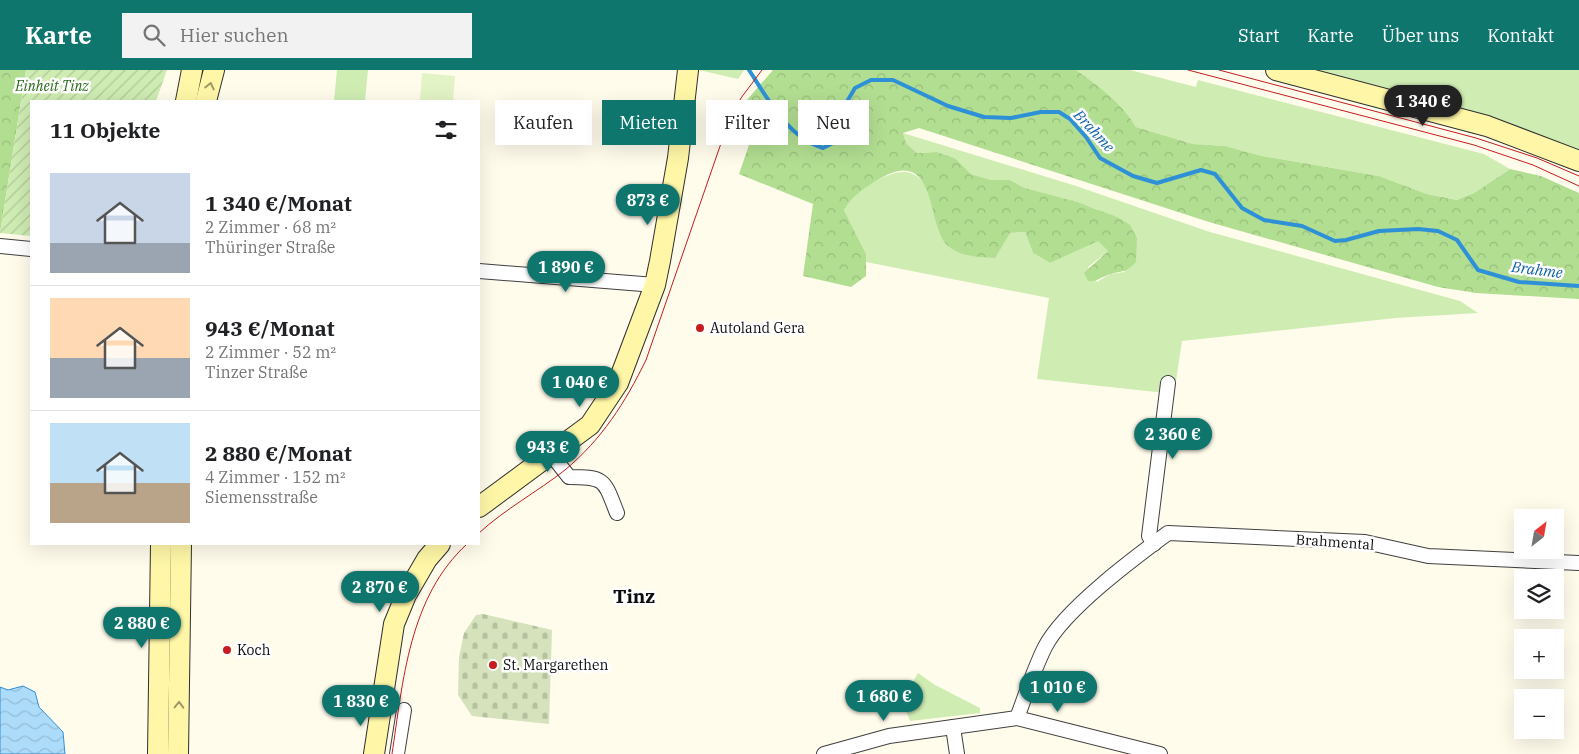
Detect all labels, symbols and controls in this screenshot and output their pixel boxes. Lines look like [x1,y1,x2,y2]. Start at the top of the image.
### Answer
search box [122,13,472,58]
text: Karte [25,19,92,51]
icon: search [140,21,168,49]
text: Hier suchen [180,23,289,47]
text: Start [1238,24,1279,47]
text: Karte [1307,24,1354,47]
text: Über uns [1382,24,1459,47]
text: Kontakt [1487,24,1554,47]
park label: Einheit Tinz [14,77,89,95]
one-way arrow [204,81,215,90]
pin: 1 340 € [1377,85,1469,127]
text: 1 340 € [1395,91,1451,111]
chip: Kaufen [495,100,592,145]
chip: Mieten [602,100,696,145]
chip: Filter [706,100,788,145]
chip: Neu [798,100,869,145]
water label: Brahme [1069,105,1119,156]
text: 11 Objekte [50,116,160,144]
icon: filters [432,116,460,144]
pin: 873 € [613,184,683,226]
text: 1 340 €/Monat [205,189,352,217]
text: 873 € [627,190,669,210]
icon: home [90,193,150,253]
text: 2 Zimmer · 68 m² [205,217,336,237]
text: Thüringer Straße [205,237,335,257]
pin: 1 890 € [520,250,612,293]
text: 1 890 € [538,257,594,277]
water label: Brahme [1509,257,1564,282]
text: 943 €/Monat [205,314,334,342]
icon: home [90,318,150,378]
place label: Autoland Gera [710,319,805,337]
marker: Autoland Gera [694,322,706,334]
text: 2 Zimmer · 52 m² [205,342,336,362]
text: Tinzer Straße [205,362,308,382]
pin: 1 040 € [534,366,626,408]
text: 1 040 € [552,372,608,392]
pin: 2 360 € [1127,418,1219,460]
text: 2 360 € [1145,424,1201,444]
pin: 943 € [513,430,583,473]
text: 943 € [527,437,569,457]
text: 2 880 €/Monat [205,439,352,467]
icon: home [90,443,150,503]
text: 4 Zimmer · 152 m² [205,467,346,487]
text: Siemensstraße [205,487,318,507]
north arrow [1514,509,1564,559]
map controls [1514,509,1564,739]
street label: Brahmental [1295,530,1375,554]
button: layers [1514,569,1564,619]
pin: 2 870 € [334,570,426,613]
text: 2 870 € [352,577,408,597]
district label: Tinz [613,584,655,608]
pin: 2 880 € [96,606,188,649]
text: 2 880 € [114,613,170,633]
button: + [1514,629,1564,679]
place label: Koch [237,641,271,659]
marker: Koch [221,644,233,656]
place label: St. Margarethen [503,656,608,674]
marker: St. Margarethen [487,659,499,671]
pin: 1 010 € [1012,670,1104,713]
text: 1 010 € [1030,677,1086,697]
pin: 1 680 € [838,680,930,722]
pin: 1 830 € [315,684,407,727]
text: 1 680 € [856,686,912,706]
button: − [1514,689,1564,739]
text: 1 830 € [333,691,389,711]
one-way arrow [174,701,184,709]

